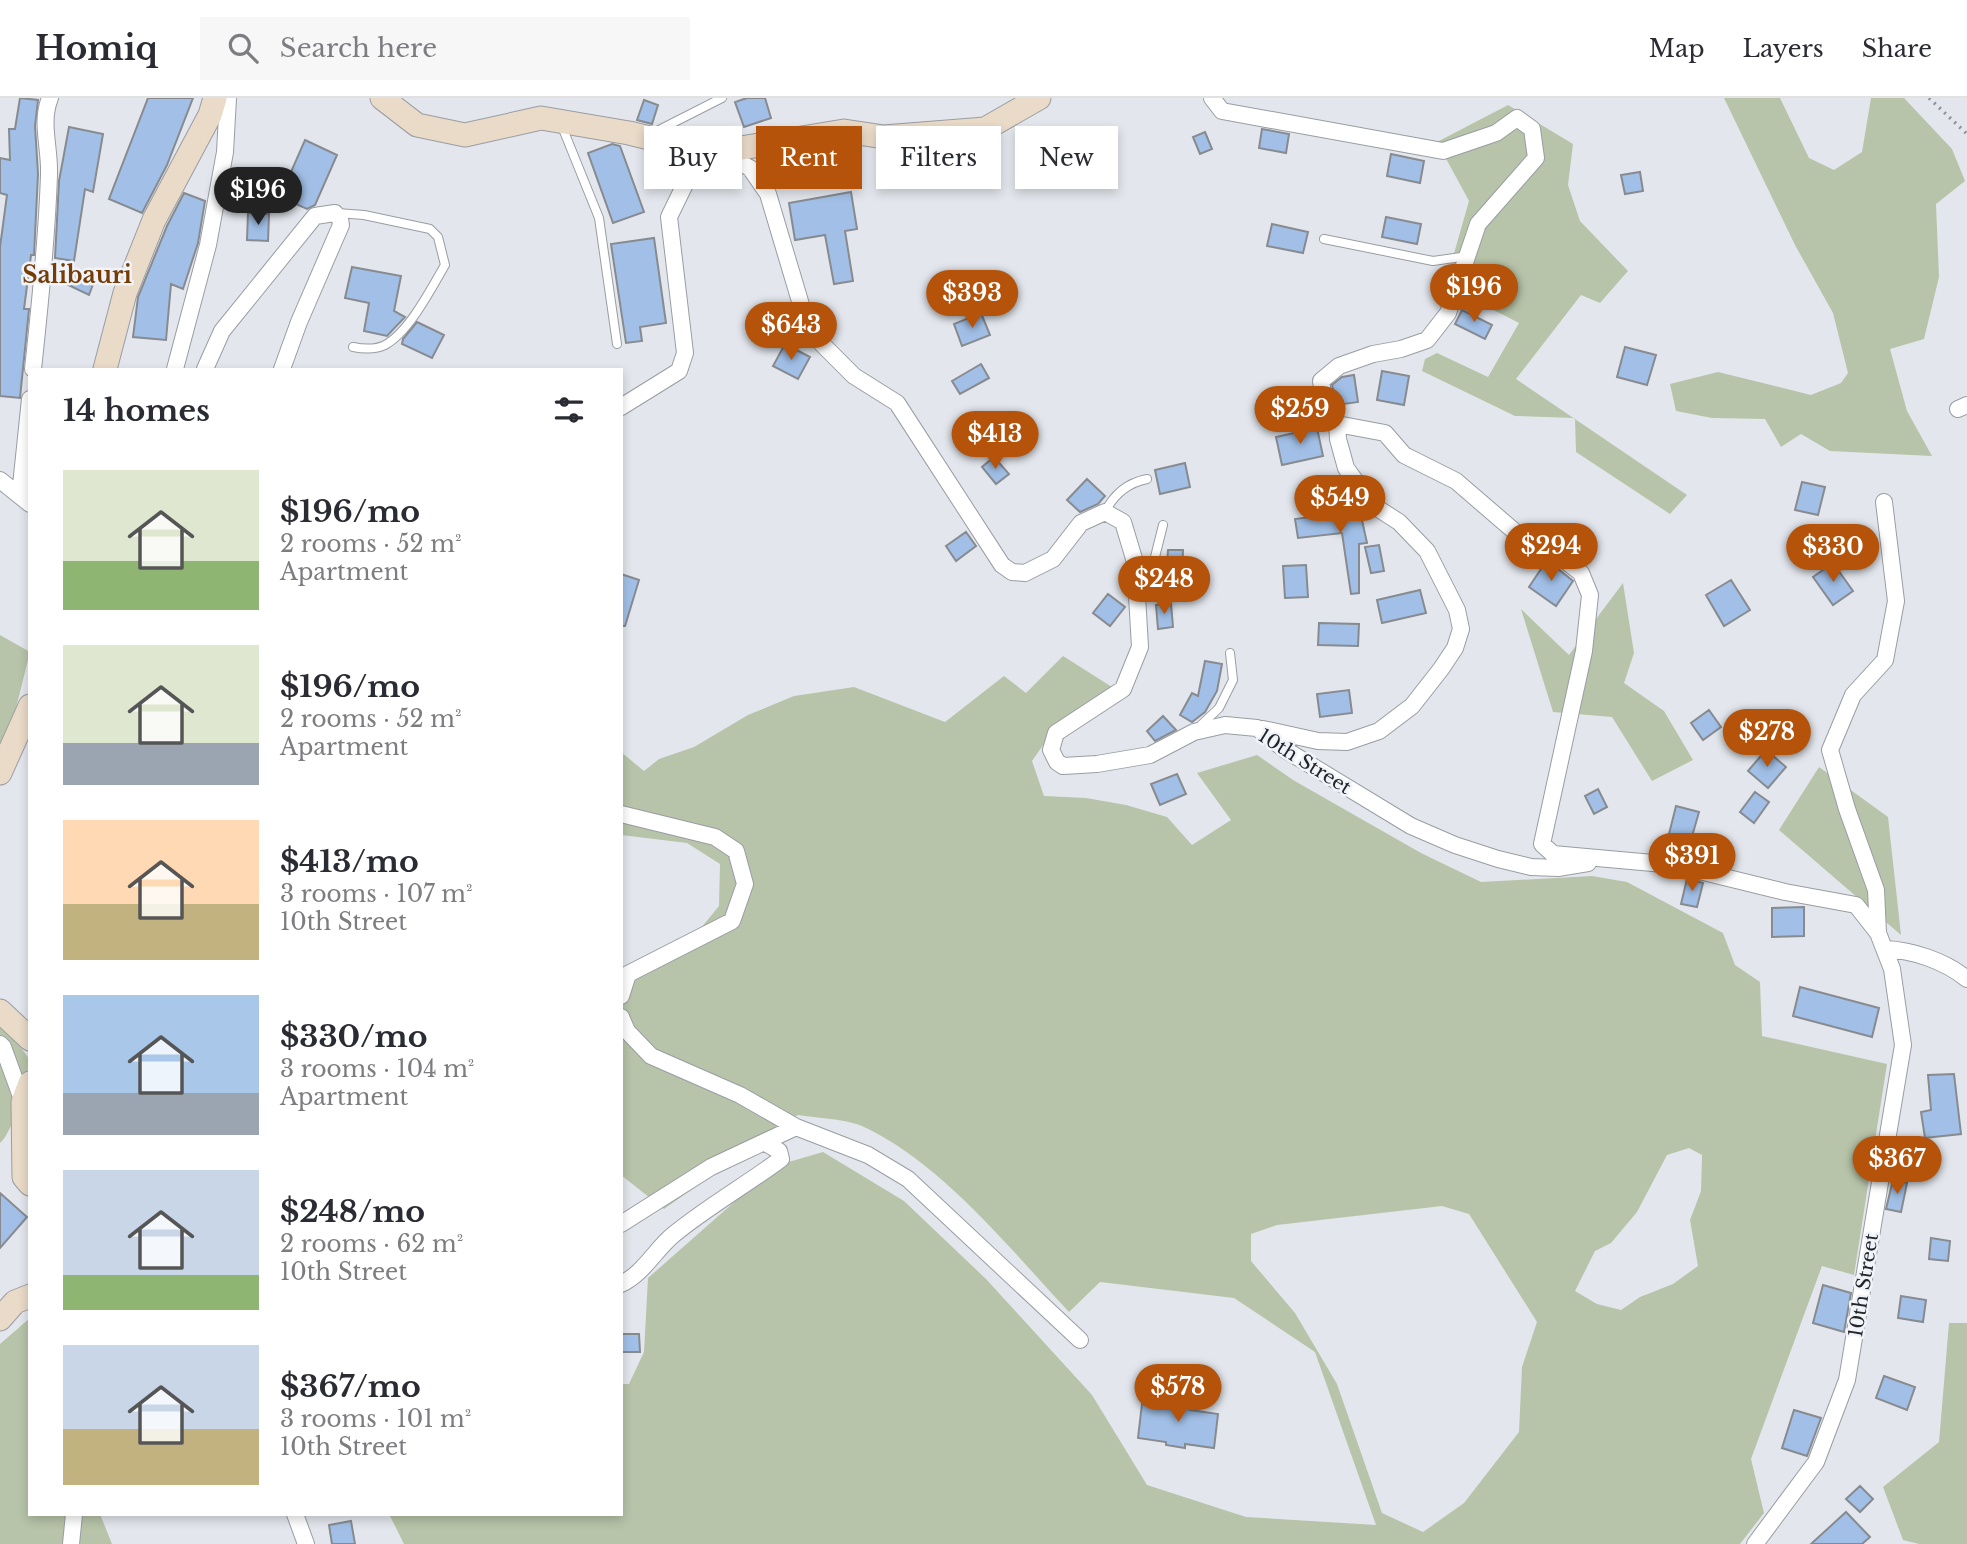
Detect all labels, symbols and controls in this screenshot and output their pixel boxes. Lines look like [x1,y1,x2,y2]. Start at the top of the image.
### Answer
search box [200,17,690,80]
text: Homiq [35,28,158,69]
icon: search [224,29,262,67]
text: Search here [280,32,437,64]
text: Map [1649,34,1705,63]
text: Layers [1743,34,1824,63]
text: Share [1862,34,1932,63]
chip: Buy [644,126,742,189]
chip: Rent [756,126,862,189]
chip: Filters [876,126,1001,189]
chip: New [1015,126,1118,189]
pin: $196 [217,167,299,227]
text: $196 [230,176,286,204]
district label: Salibauri [22,261,132,289]
pin: $196 [1433,264,1515,324]
pin: $393 [931,271,1013,330]
text: $196 [1446,273,1502,301]
text: $393 [942,279,1002,307]
pin: $643 [750,302,832,362]
text: $643 [761,311,821,339]
pin: $259 [1259,386,1341,446]
icon: filters [550,391,588,429]
text: 14 homes [63,392,210,429]
text: $259 [1271,395,1329,423]
pin: $413 [954,412,1036,471]
text: $413 [968,420,1022,448]
pin: $549 [1299,476,1381,535]
text: $549 [1310,484,1370,512]
text: $196/mo [280,493,420,530]
icon: home [119,498,203,582]
pin: $294 [1510,524,1592,583]
pin: $330 [1792,524,1874,584]
text: 2 rooms · 52 m² [280,530,462,558]
text: $294 [1521,532,1581,560]
text: $330 [1802,533,1864,561]
pin: $248 [1123,556,1205,616]
text: Apartment [280,558,408,586]
text: $248 [1134,565,1194,593]
text: $196/mo [280,668,420,705]
icon: home [119,673,203,757]
text: 2 rooms · 52 m² [280,705,462,733]
pin: $278 [1726,710,1808,769]
text: $278 [1739,718,1795,746]
street label: 10th Street [1254,724,1356,799]
text: Apartment [280,733,408,761]
pin: $391 [1651,834,1733,893]
text: $391 [1665,842,1720,870]
text: $413/mo [280,843,419,880]
icon: home [119,848,203,932]
text: 3 rooms · 107 m² [280,880,473,908]
text: 10th Street [280,908,407,936]
text: $330/mo [280,1018,427,1055]
icon: home [119,1023,203,1107]
text: 3 rooms · 104 m² [280,1055,474,1083]
text: Apartment [280,1083,408,1111]
pin: $367 [1856,1136,1938,1196]
text: $367 [1869,1145,1925,1173]
text: $248/mo [280,1193,425,1230]
icon: home [119,1198,203,1282]
text: 2 rooms · 62 m² [280,1230,463,1258]
street label: 10th Street [1844,1231,1883,1339]
text: 10th Street [280,1258,407,1286]
pin: $578 [1137,1364,1219,1424]
text: $367/mo [280,1368,421,1405]
icon: home [119,1373,203,1457]
text: $578 [1151,1373,1205,1401]
text: 3 rooms · 101 m² [280,1405,471,1433]
text: 10th Street [280,1433,407,1461]

